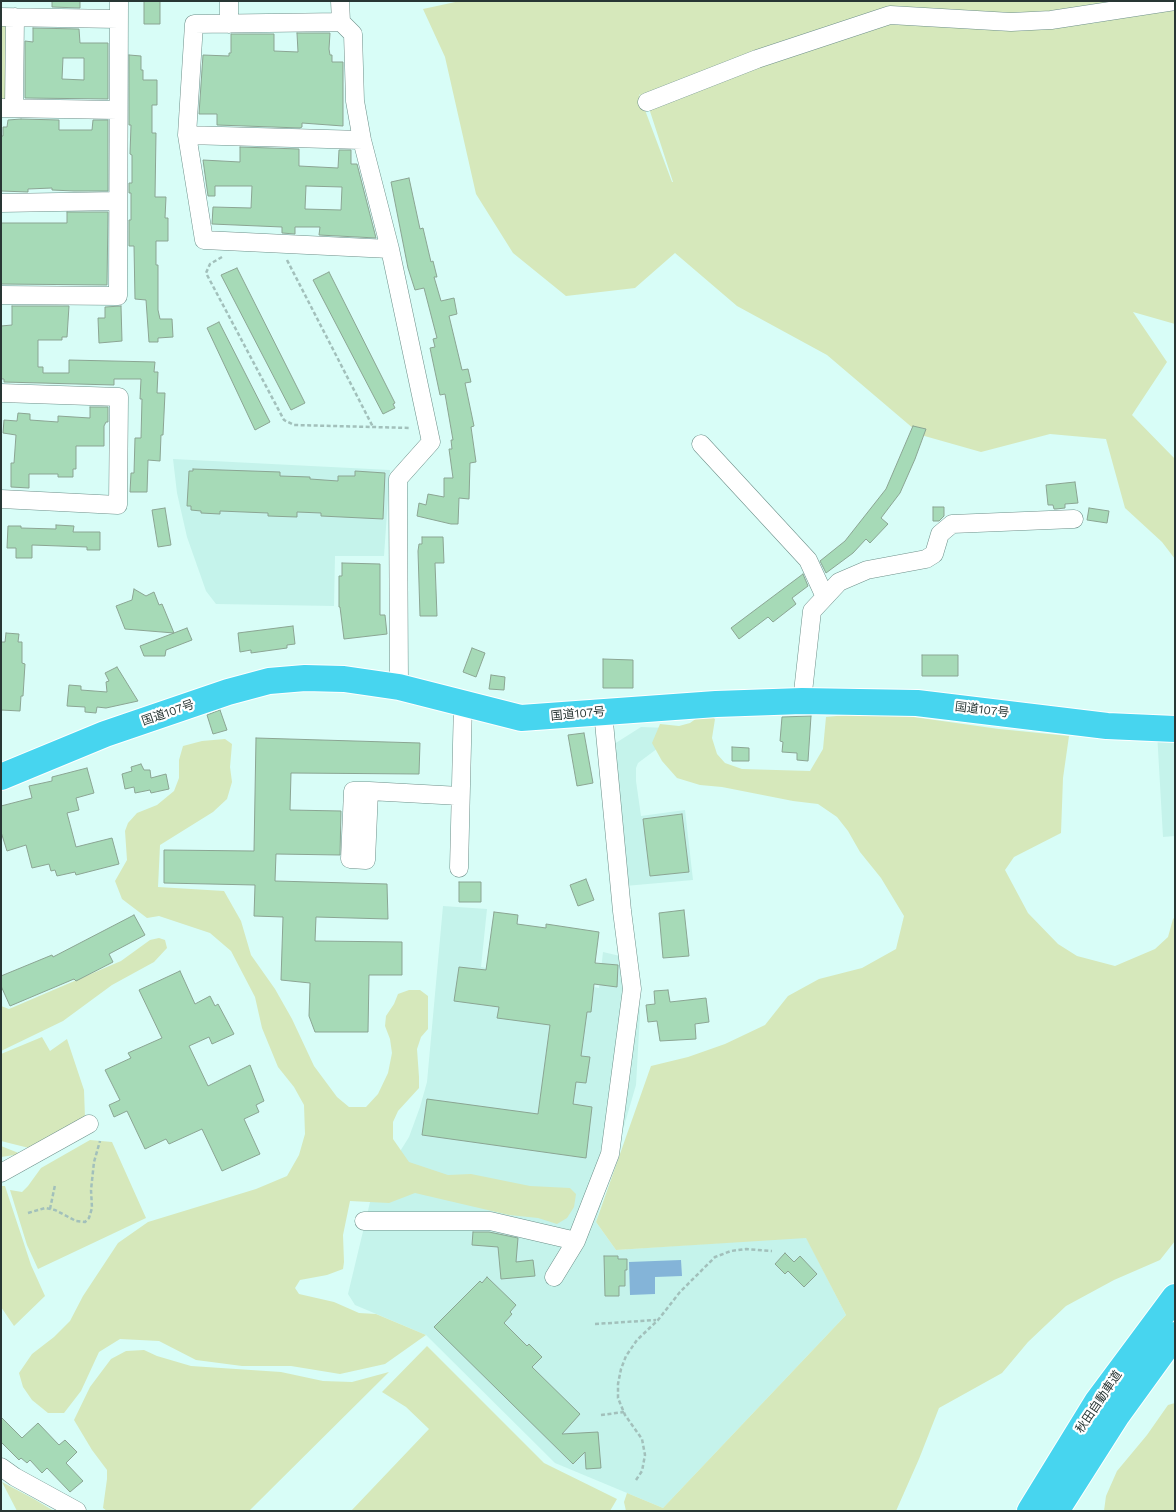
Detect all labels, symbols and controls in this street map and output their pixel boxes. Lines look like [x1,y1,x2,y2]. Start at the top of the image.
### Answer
street label: 国道107号 [140,697,196,729]
street label: 国道107号 [954,700,1010,720]
street label: 国道107号 [550,704,606,724]
street label: 秋田自動車道 [1073,1368,1125,1436]

